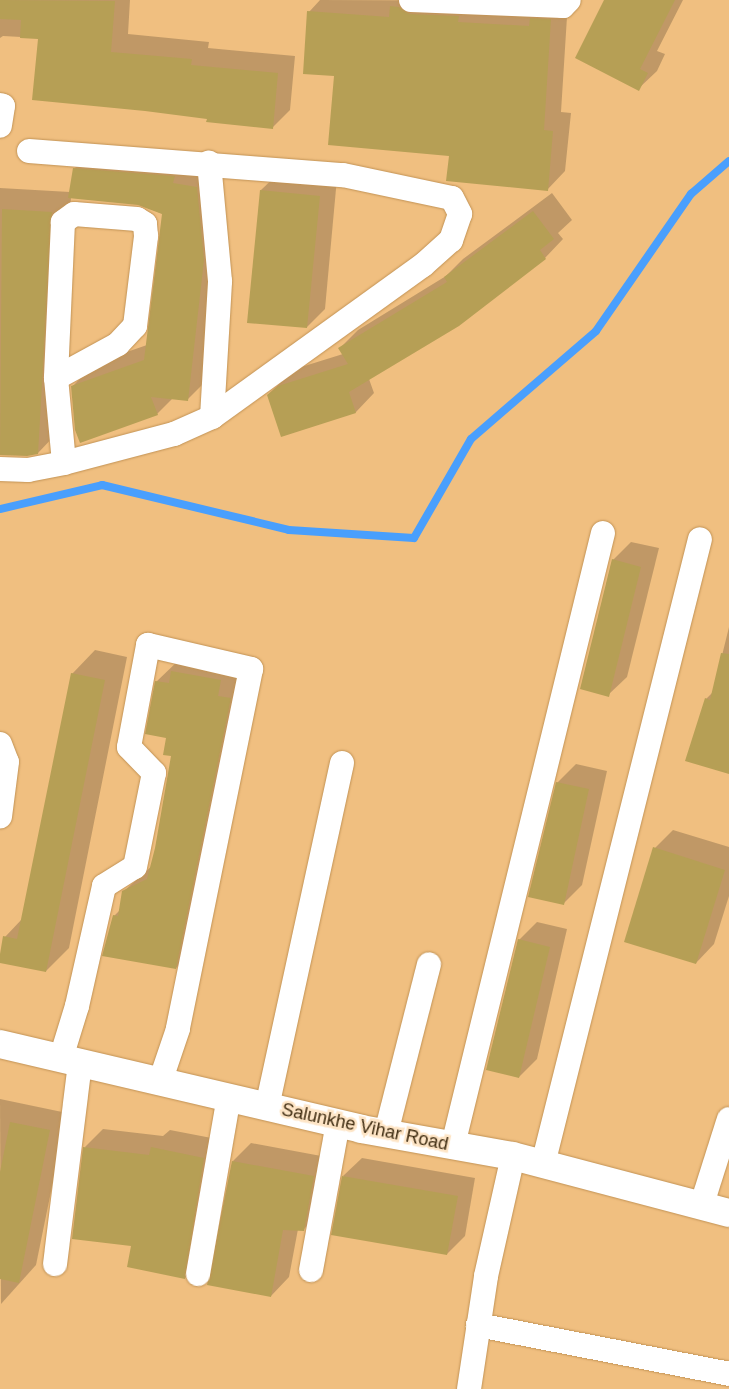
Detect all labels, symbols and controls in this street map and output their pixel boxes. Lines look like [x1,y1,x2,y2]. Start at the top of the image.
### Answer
street label: Salunkhe Vihar Road [280,1099,450,1155]

